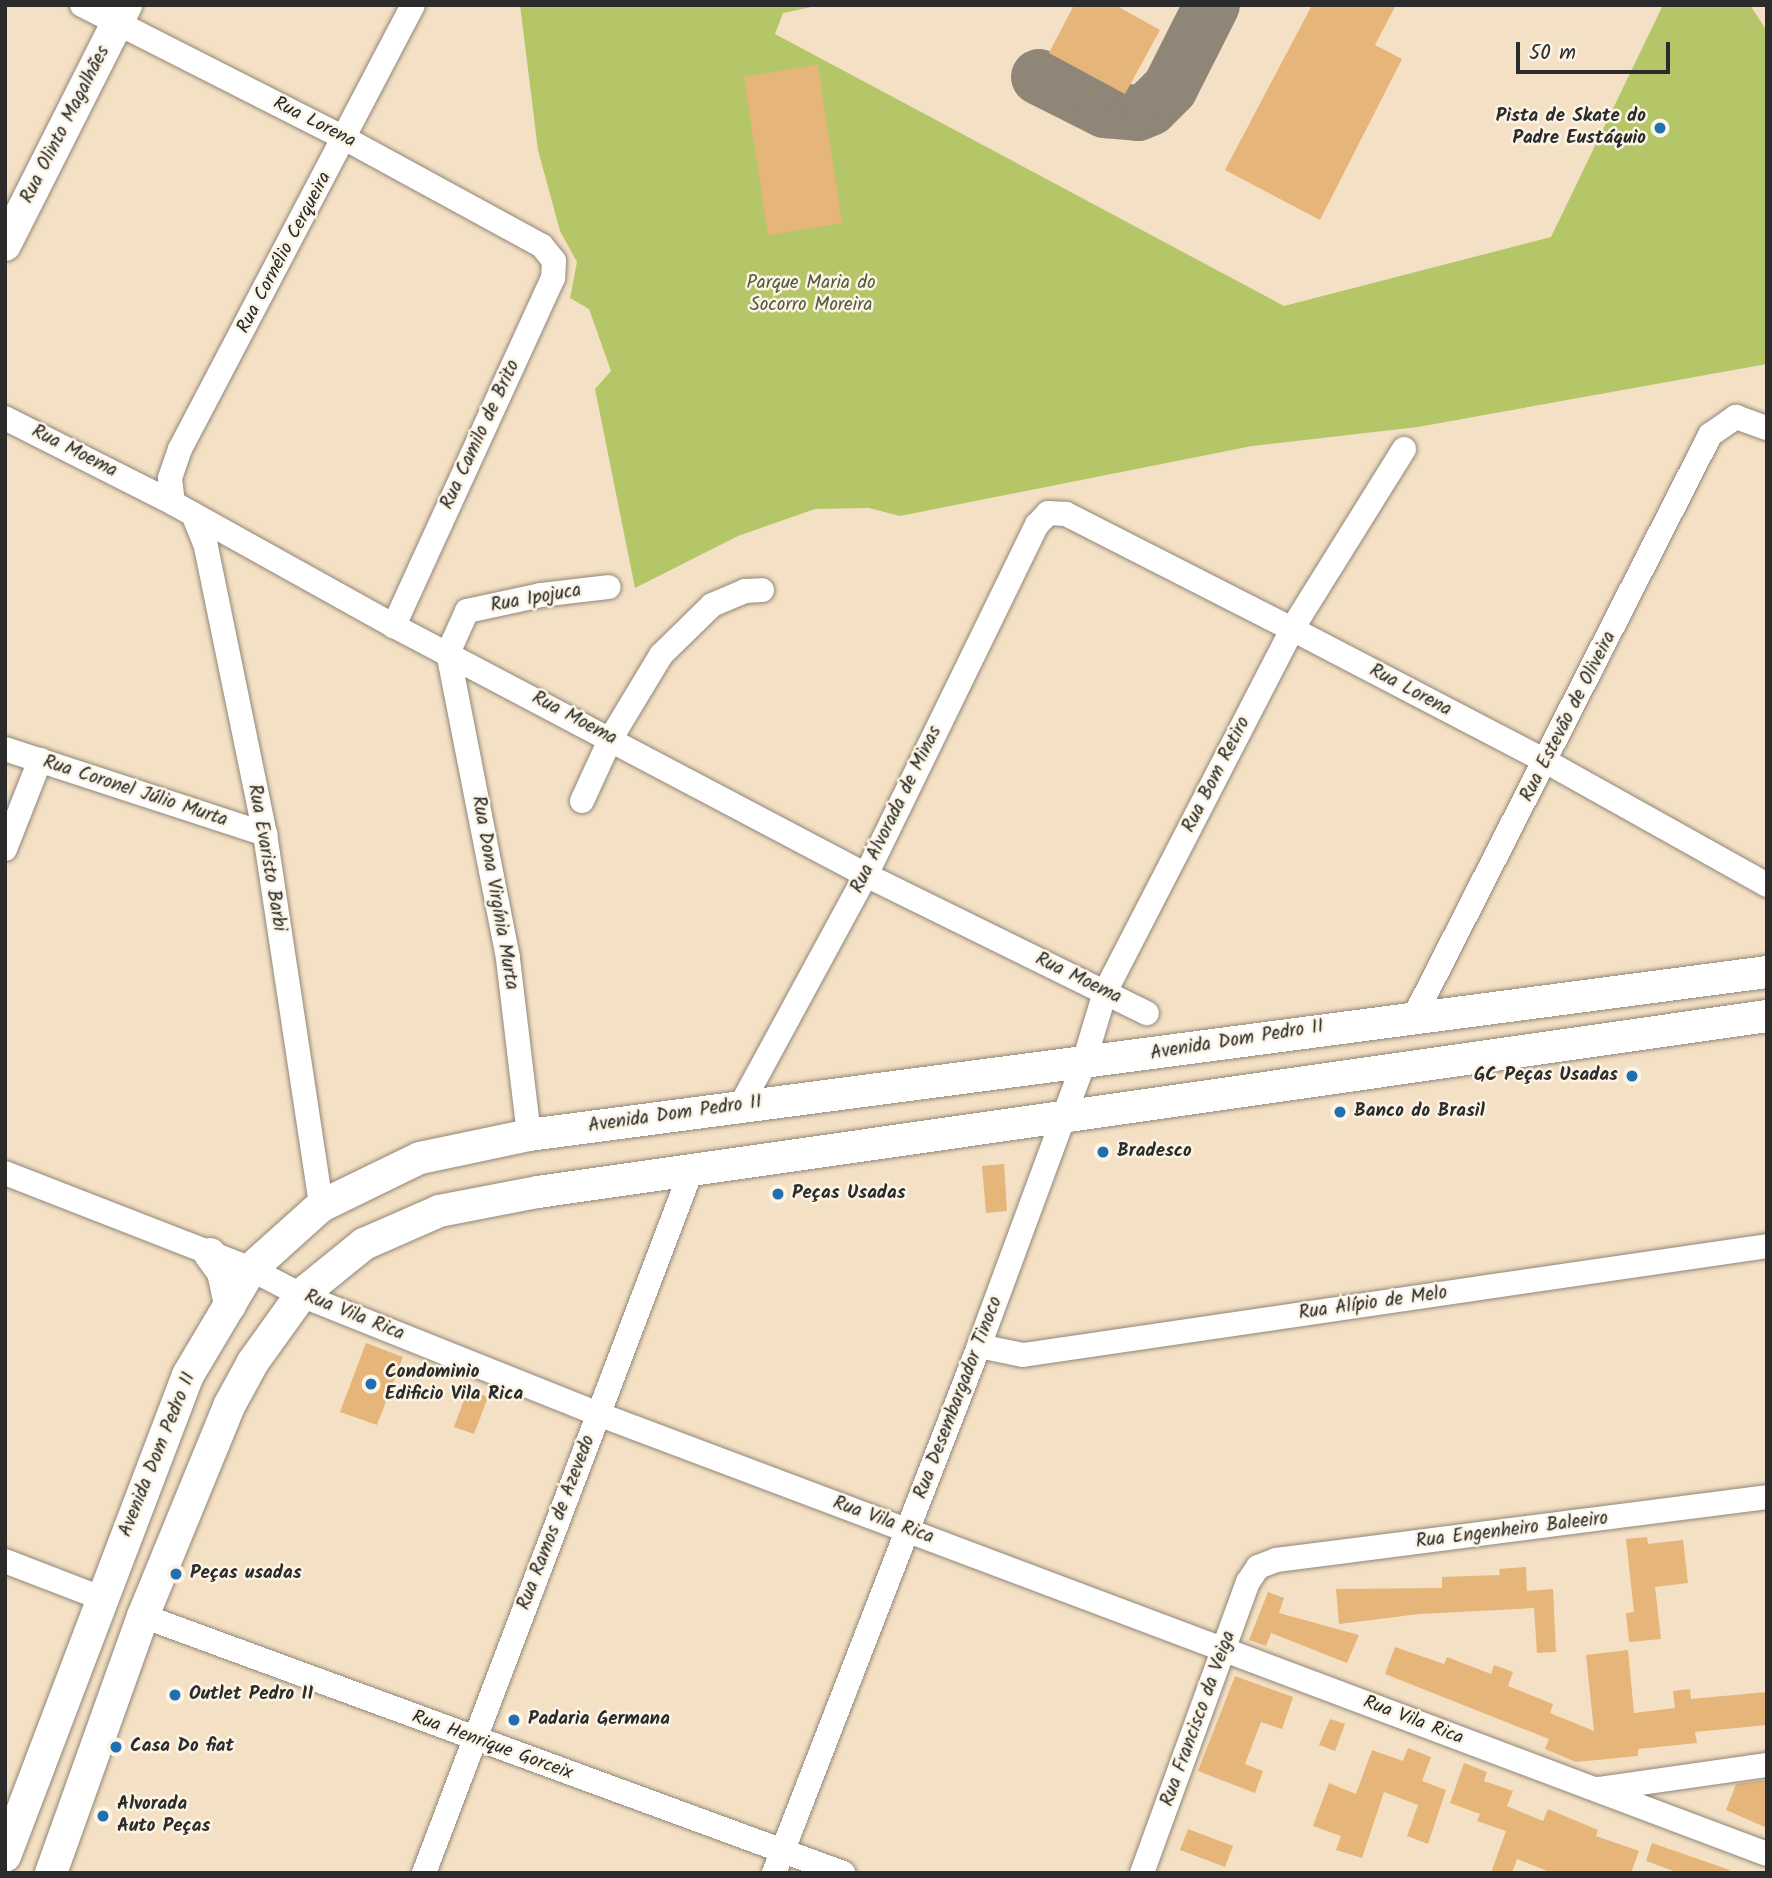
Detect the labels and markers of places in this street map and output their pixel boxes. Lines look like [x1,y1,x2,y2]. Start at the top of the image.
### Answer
place label: Pista de Skate do Padre Eustáquio [1496,106,1646,150]
marker: Pista de Skate do Padre Eustáquio [1652,120,1668,136]
place label: GC Peças Usadas [1474,1065,1618,1087]
marker: GC Peças Usadas [1624,1068,1640,1084]
place label: Banco do Brasil [1354,1101,1485,1123]
marker: Banco do Brasil [1332,1104,1348,1120]
place label: Bradesco [1117,1141,1192,1163]
marker: Bradesco [1095,1144,1111,1160]
place label: Peças Usadas [792,1183,906,1205]
marker: Peças Usadas [770,1186,786,1202]
place label: Condominio Edificio Vila Rica [385,1362,523,1406]
marker: Condominio Edificio Vila Rica [363,1376,379,1392]
place label: Peças usadas [190,1563,302,1585]
marker: Peças usadas [168,1566,184,1582]
place label: Outlet Pedro II [189,1684,313,1706]
marker: Outlet Pedro II [167,1687,183,1703]
place label: Padaria Germana [528,1709,670,1731]
marker: Padaria Germana [506,1712,522,1728]
place label: Casa Do fiat [130,1736,234,1758]
marker: Casa Do fiat [108,1739,124,1755]
place label: Alvorada Auto Peças [117,1794,210,1838]
marker: Alvorada Auto Peças [95,1808,111,1824]

